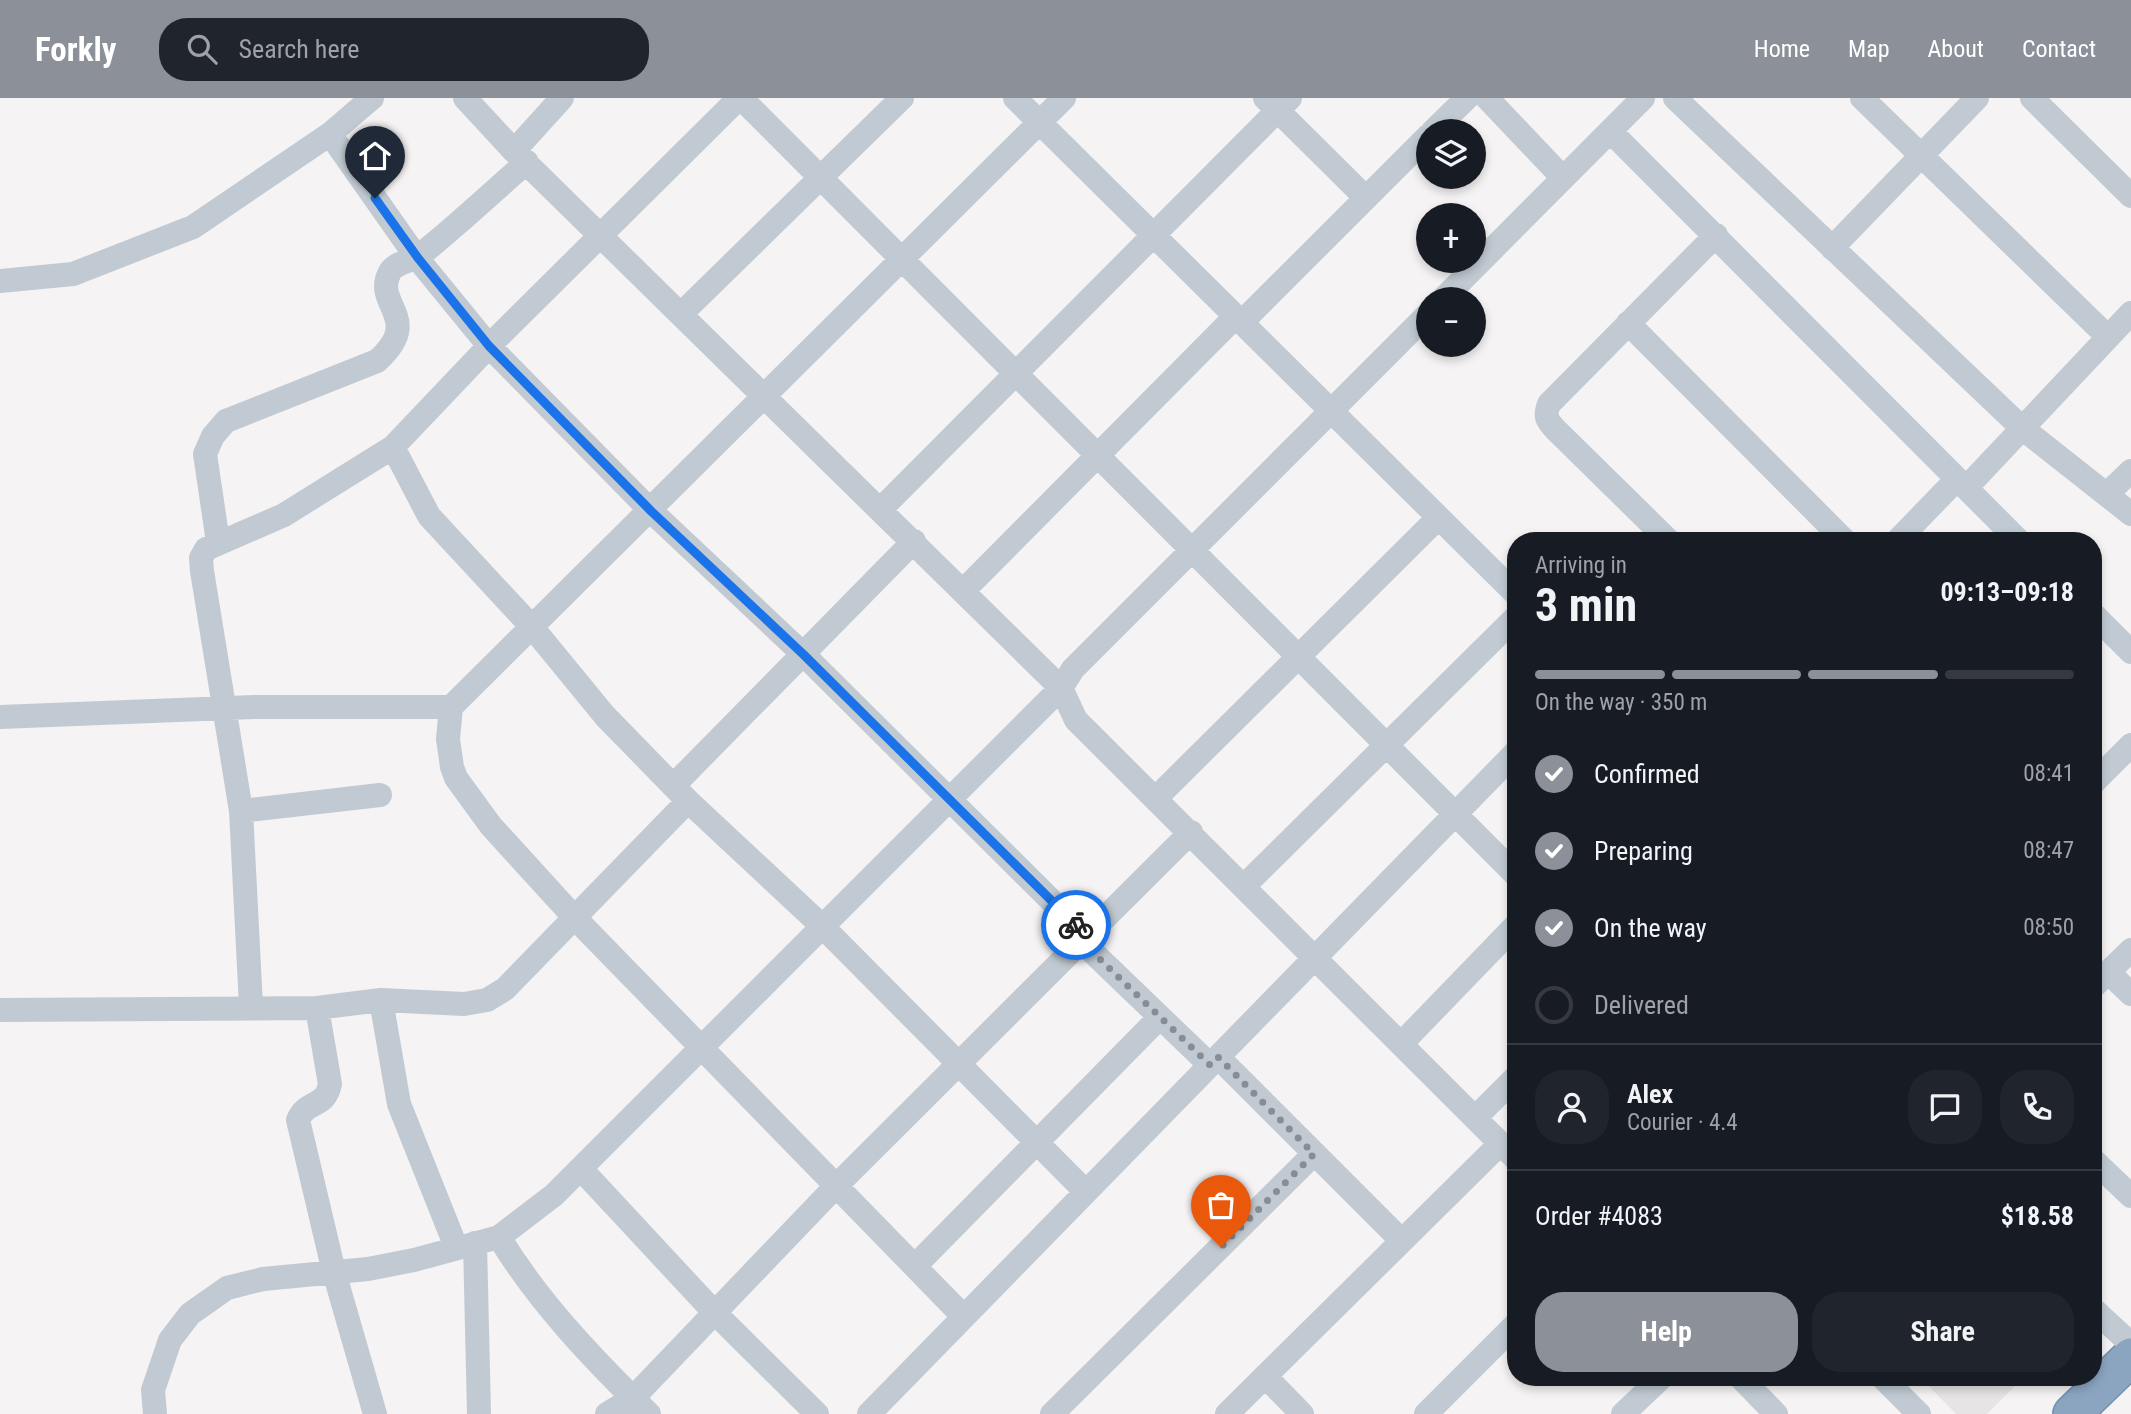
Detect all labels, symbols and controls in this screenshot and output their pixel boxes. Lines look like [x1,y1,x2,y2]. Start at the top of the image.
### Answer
search box [159,18,649,81]
text: Forkly [35,30,117,69]
icon: search [183,30,221,68]
text: Search here [239,34,359,64]
text: Home [1754,35,1810,63]
text: Map [1848,35,1890,63]
text: About [1928,35,1984,63]
text: Contact [2022,35,2096,63]
map controls [1416,119,1486,357]
button: layers [1416,119,1486,189]
pin [345,126,405,198]
icon: home [356,137,394,175]
button: + [1416,203,1486,273]
button: − [1416,287,1486,357]
text: Arriving in [1535,552,1627,579]
text: 09:13–09:18 [1940,577,2074,607]
text: 3 min [1535,578,1637,632]
text: On the way · 350 m [1535,689,1707,716]
icon: check [1535,755,1573,793]
text: Confirmed [1594,759,1700,789]
text: 08:41 [2023,760,2074,787]
icon: check [1535,832,1573,870]
text: Preparing [1594,836,1693,866]
text: 08:47 [2023,837,2074,864]
courier [1041,890,1111,960]
icon: bike [1057,906,1095,944]
icon: check [1535,909,1573,947]
text: On the way [1594,913,1707,943]
text: 08:50 [2023,914,2074,941]
text: Delivered [1594,990,1689,1020]
button: person [1535,1070,1609,1144]
button: chat [1908,1070,1982,1144]
button: phone [2000,1070,2074,1144]
text: Alex [1627,1079,1673,1109]
text: Courier · 4.4 [1627,1109,1738,1136]
pin [1191,1175,1251,1247]
icon: bag [1202,1186,1240,1224]
text: Order #4083 [1535,1201,1663,1231]
text: $18.58 [2001,1201,2074,1231]
button: Help [1535,1292,1798,1372]
button: Share [1812,1292,2074,1372]

